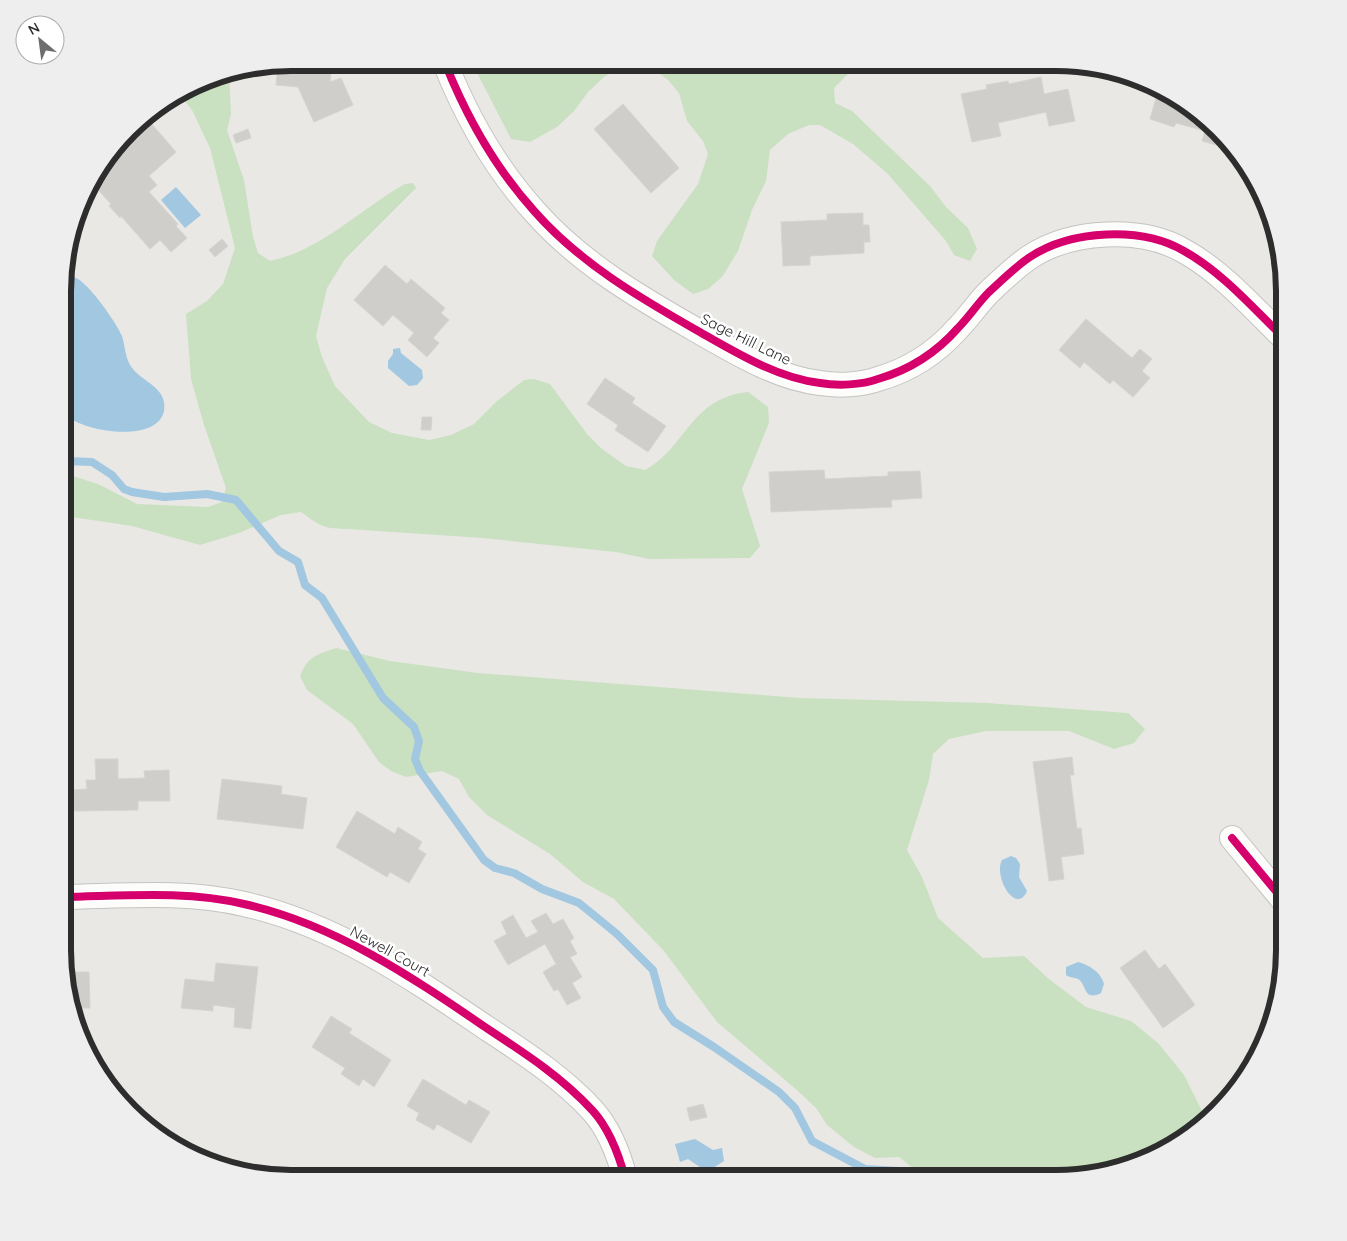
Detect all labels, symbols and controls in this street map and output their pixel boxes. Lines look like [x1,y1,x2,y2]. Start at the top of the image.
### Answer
north arrow [15,15,65,65]
text: N [25,18,43,39]
street label: Sage Hill Lane [698,309,794,369]
street label: Newell Court [347,921,433,981]

